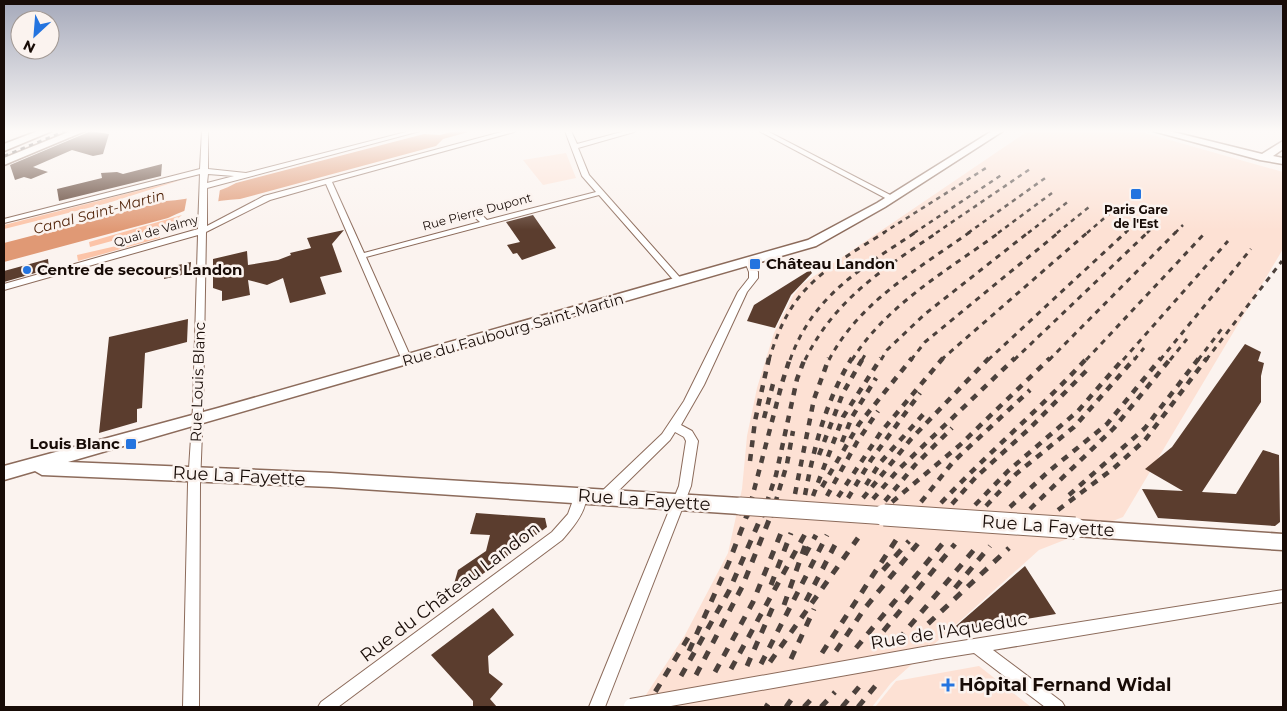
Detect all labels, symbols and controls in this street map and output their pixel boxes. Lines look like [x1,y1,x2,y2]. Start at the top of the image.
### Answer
north arrow [10,10,60,60]
text: N [20,36,38,57]
water label: Canal Saint-Martin [31,186,167,238]
marker: Paris Gare de l'Est [1129,187,1143,201]
street label: Rue Pierre Dupont [421,190,533,233]
place label: Paris Gare de l'Est [1104,202,1168,231]
street label: Quai de Valmy [112,211,200,250]
place label: Château Landon [766,254,895,273]
marker: Château Landon [748,257,762,271]
place label: Centre de secours Landon [37,260,242,279]
marker: Centre de secours Landon [21,264,33,276]
street label: Rue du Faubourg Saint-Martin [400,289,626,370]
street label: Rue Louis Blanc [186,322,209,442]
place label: Louis Blanc [30,434,120,453]
marker: Louis Blanc [124,437,138,451]
street label: Rue La Fayette [172,462,306,490]
street label: Rue La Fayette [577,484,711,516]
street label: Rue La Fayette [981,510,1115,542]
street label: Rue du Château Landon [356,517,544,667]
street label: Rue de l'Aqueduc [869,608,1029,654]
place label: Hôpital Fernand Widal [959,674,1171,696]
marker: Hôpital Fernand Widal [941,678,955,692]

